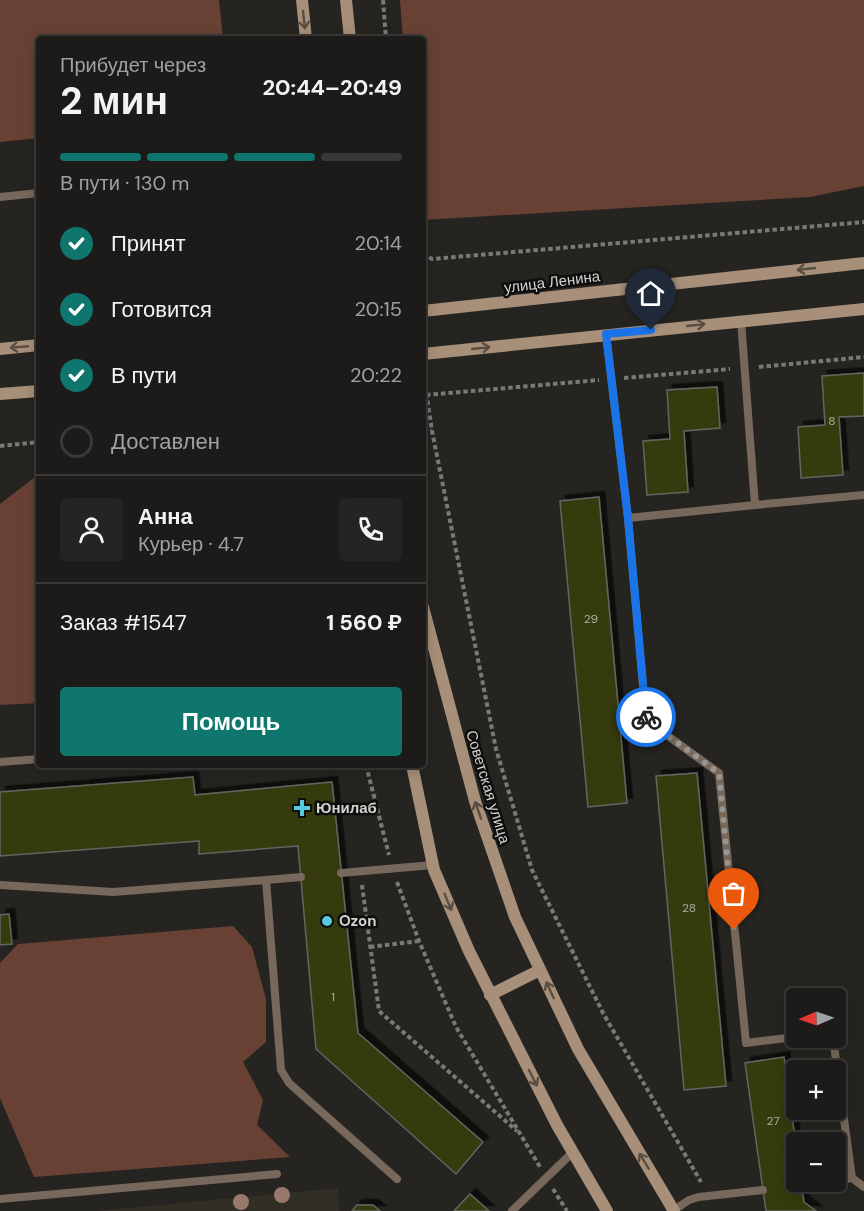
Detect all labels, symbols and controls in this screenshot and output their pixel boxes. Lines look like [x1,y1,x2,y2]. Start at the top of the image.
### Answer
one-way arrow [299,9,310,29]
text: Прибудет через [60,52,206,78]
text: 20:44–20:49 [262,73,402,102]
text: 2 мин [60,75,168,126]
text: В пути · 130 m [60,170,189,196]
icon: check [60,227,93,260]
text: Принят [111,229,185,258]
text: 20:14 [355,230,402,256]
one-way arrow [796,264,816,275]
street label: улица Ленина [503,266,602,298]
pin [625,268,676,330]
icon: home [634,277,667,310]
icon: check [60,293,93,326]
text: Готовится [111,295,212,324]
text: 20:15 [355,296,402,322]
one-way arrow [686,319,705,330]
one-way arrow [10,342,30,353]
one-way arrow [471,342,491,353]
icon: check [60,359,93,392]
text: В пути [111,361,177,390]
text: 20:22 [350,362,402,388]
house number: 8 [828,413,836,429]
text: Доставлен [111,427,220,456]
button: person [60,498,123,561]
button: phone [339,498,402,561]
text: Анна [138,502,193,531]
text: Курьер · 4.7 [138,531,244,557]
text: Заказ #1547 [60,608,187,637]
text: 1 560 ₽ [326,608,402,637]
house number: 29 [584,611,598,627]
button: Помощь [60,687,402,756]
courier [616,687,676,747]
icon: bike [630,701,663,734]
street label: Советская улица [461,728,515,847]
place label: Юнилаб [316,798,377,818]
marker: Юнилаб [293,799,311,817]
one-way arrow [471,801,482,819]
pin [708,868,759,930]
icon: bag [717,877,750,910]
one-way arrow [443,893,454,911]
house number: 28 [682,900,696,916]
place label: Ozon [339,911,377,931]
marker: Ozon [320,914,334,928]
one-way arrow [543,982,555,1000]
north arrow [786,988,846,1048]
map controls [786,988,846,1192]
house number: 1 [331,989,335,1005]
button: + [786,1060,846,1120]
one-way arrow [527,1069,539,1086]
house number: 27 [766,1113,780,1129]
button: − [786,1132,846,1192]
one-way arrow [638,1153,650,1170]

